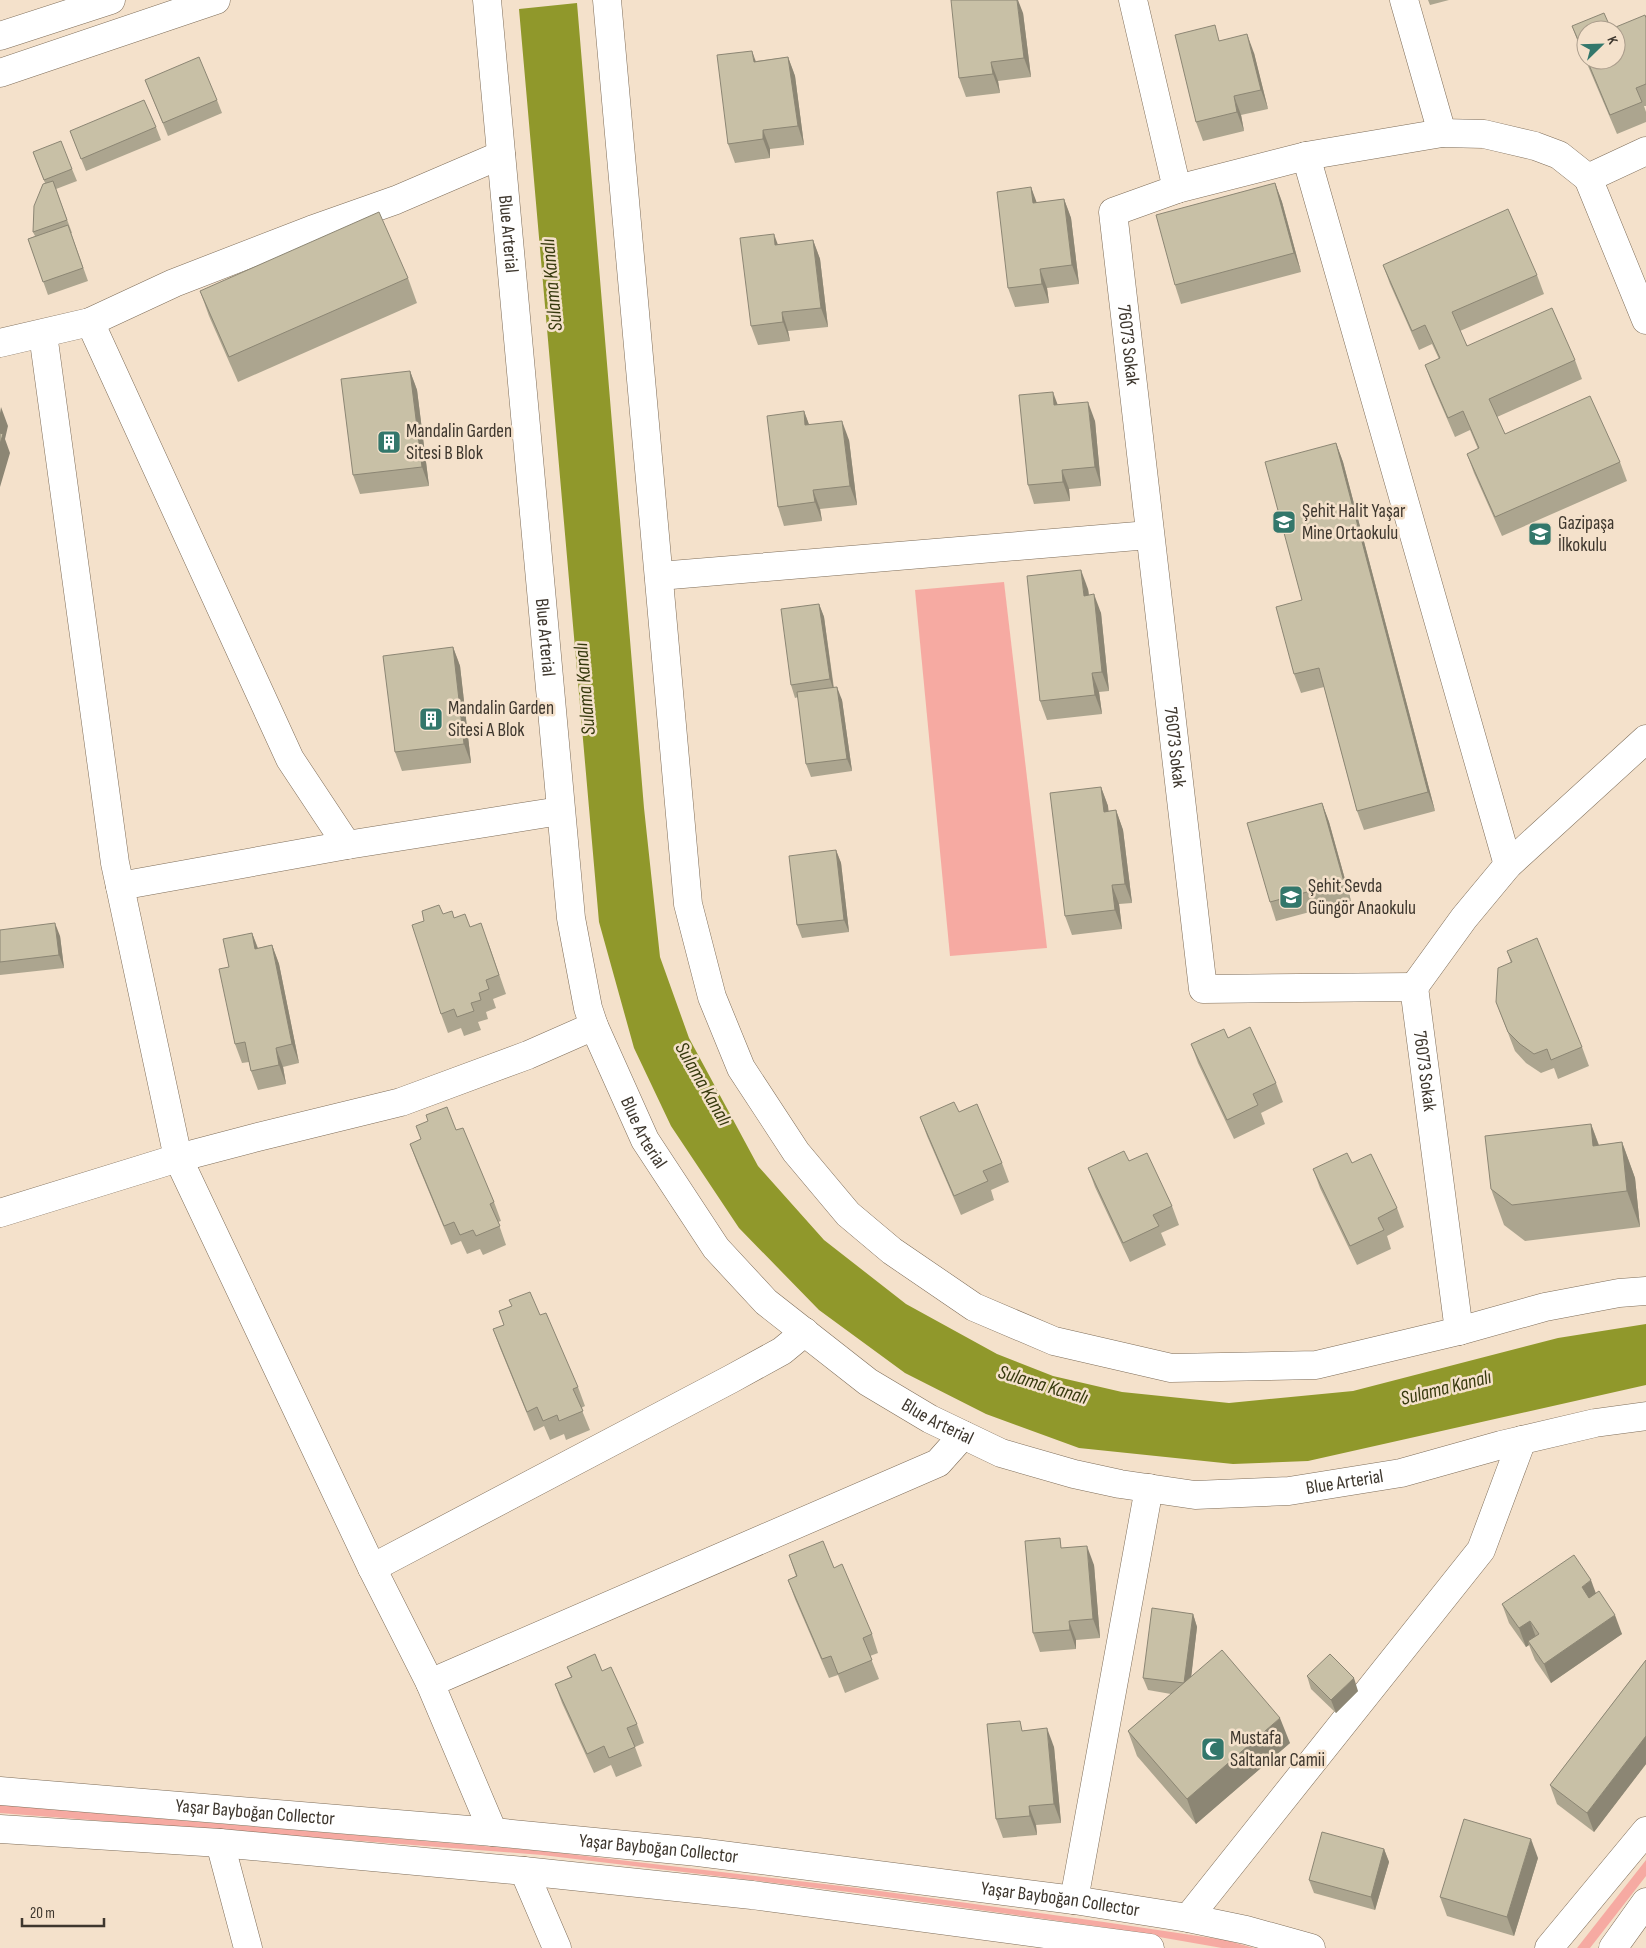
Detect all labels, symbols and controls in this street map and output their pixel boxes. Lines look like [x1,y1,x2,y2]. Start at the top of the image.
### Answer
north arrow [1576,20,1626,70]
text: K [1603,34,1622,47]
street label: Blue Arterial [493,194,523,274]
water label: Sulama Kanalı [536,238,568,332]
street label: 76073 Sokak [1112,304,1145,387]
place label: Mandalin Garden Sitesi B Blok [406,420,512,465]
building icon: Mandalin Garden Sitesi B Blok [376,429,402,455]
place label: Şehit Halit Yaşar Mine Ortaokulu [1302,500,1406,545]
school or university icon: Şehit Halit Yaşar Mine Ortaokulu [1271,509,1297,535]
place label: Gazipaşa İlkokulu [1558,512,1614,557]
school or university icon: Gazipaşa İlkokulu [1527,521,1553,547]
street label: Blue Arterial [530,597,560,677]
water label: Sulama Kanalı [569,642,601,736]
place label: Mandalin Garden Sitesi A Blok [448,697,554,742]
building icon: Mandalin Garden Sitesi A Blok [418,706,444,732]
street label: 76073 Sokak [1159,706,1191,790]
place label: Şehit Sevda Güngör Anaokulu [1308,875,1416,920]
school or university icon: Şehit Sevda Güngör Anaokulu [1278,884,1304,910]
street label: 76073 Sokak [1408,1029,1442,1113]
water label: Sulama Kanalı [669,1038,737,1130]
street label: Blue Arterial [616,1093,672,1173]
water label: Sulama Kanalı [995,1360,1091,1410]
water label: Sulama Kanalı [1398,1365,1494,1411]
street label: Blue Arterial [898,1393,977,1450]
street label: Blue Arterial [1304,1465,1385,1500]
place label: Mustafa Saltanlar Camii [1230,1727,1325,1772]
mosque icon: Mustafa Saltanlar Camii [1200,1736,1226,1762]
street label: Yaşar Bayboğan Collector [175,1794,336,1830]
street label: Yaşar Bayboğan Collector [578,1829,740,1869]
street label: Yaşar Bayboğan Collector [980,1877,1142,1922]
scale bar [22,1896,105,1928]
text: 20 m [30,1904,55,1923]

